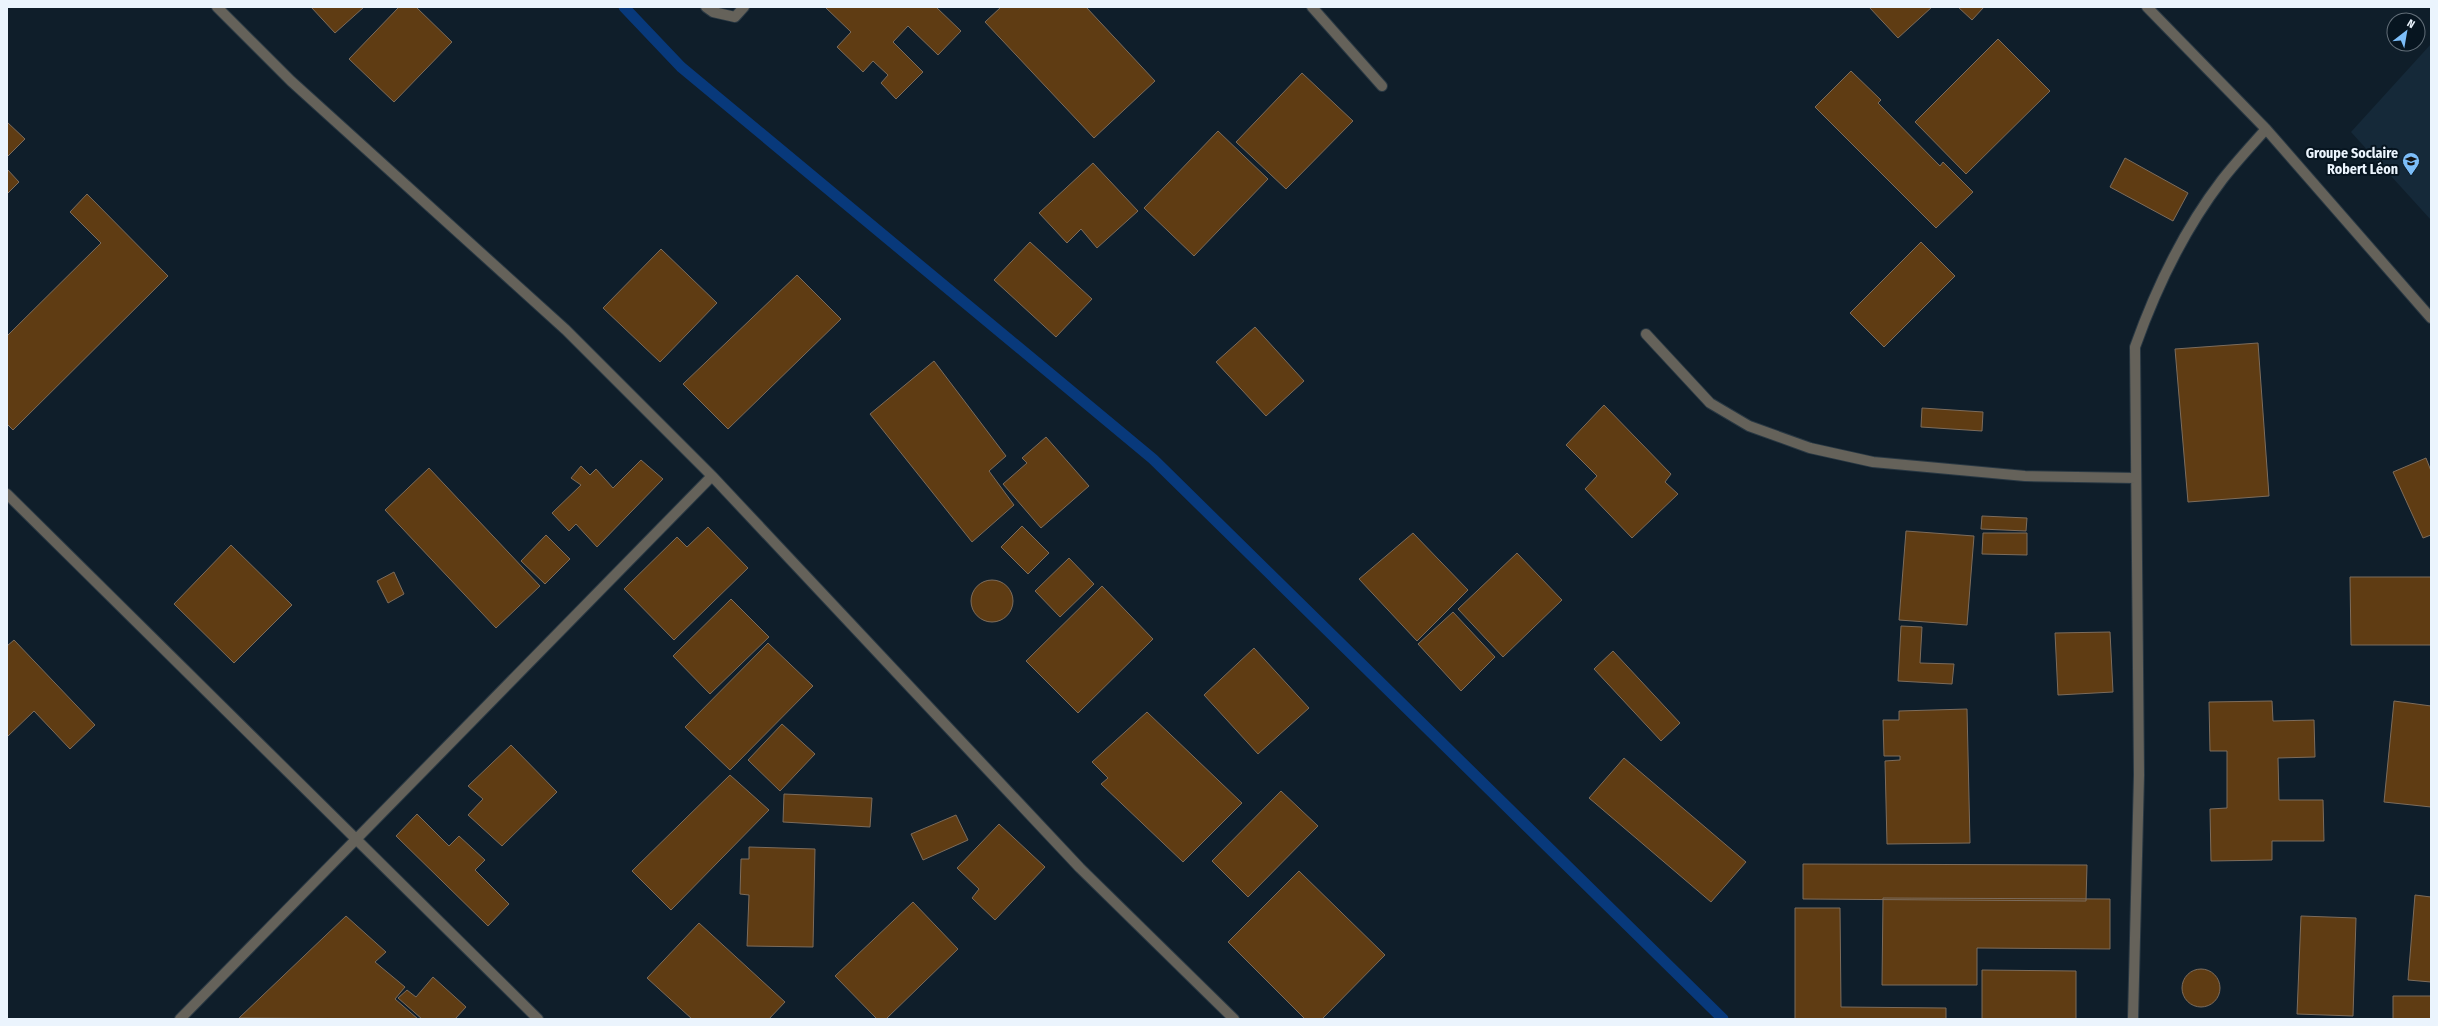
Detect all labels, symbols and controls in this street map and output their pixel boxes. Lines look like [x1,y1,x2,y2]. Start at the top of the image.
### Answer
north arrow [2386,12,2426,52]
text: N [2405,17,2417,31]
place label: Groupe Soclaire Robert Léon [2306,145,2398,178]
school or university icon: Groupe Soclaire Robert Léon [2401,151,2421,176]

